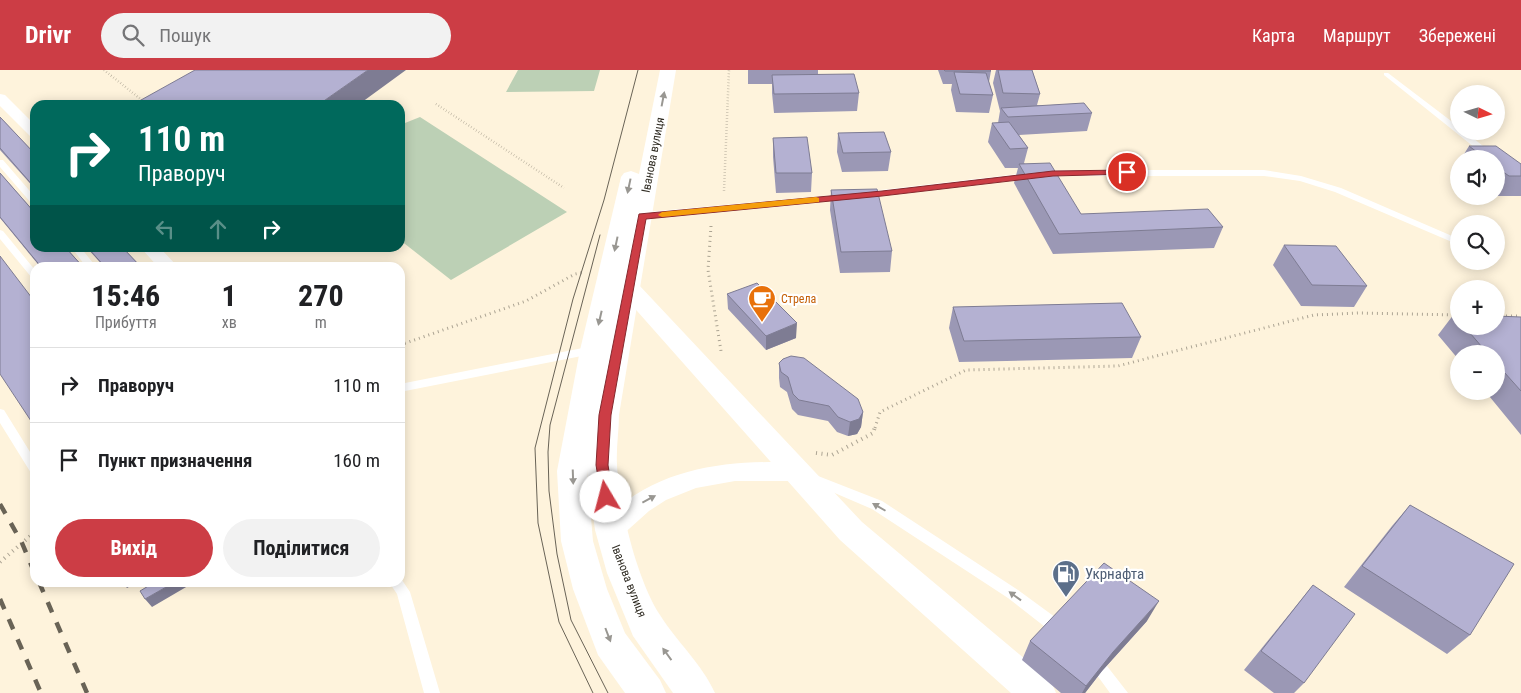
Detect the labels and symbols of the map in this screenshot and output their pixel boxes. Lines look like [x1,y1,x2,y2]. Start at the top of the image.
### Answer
north arrow [1450,85,1505,140]
one-way arrow [659,92,667,107]
street label: Іванова вулиця [639,116,667,194]
pin [1106,151,1148,193]
one-way arrow [625,179,633,194]
one-way arrow [612,236,620,252]
cafe icon: Стрела [747,284,777,323]
place label: Стрела [781,292,817,306]
one-way arrow [596,310,604,325]
one-way arrow [569,470,577,486]
position arrow [579,470,631,522]
one-way arrow [642,495,656,504]
one-way arrow [872,503,887,511]
street label: Іванова вулиця [609,543,649,619]
fuel station icon: Укрнафта [1051,559,1081,598]
place label: Укрнафта [1085,565,1144,583]
one-way arrow [1008,591,1022,601]
one-way arrow [605,627,612,642]
one-way arrow [662,647,672,661]

